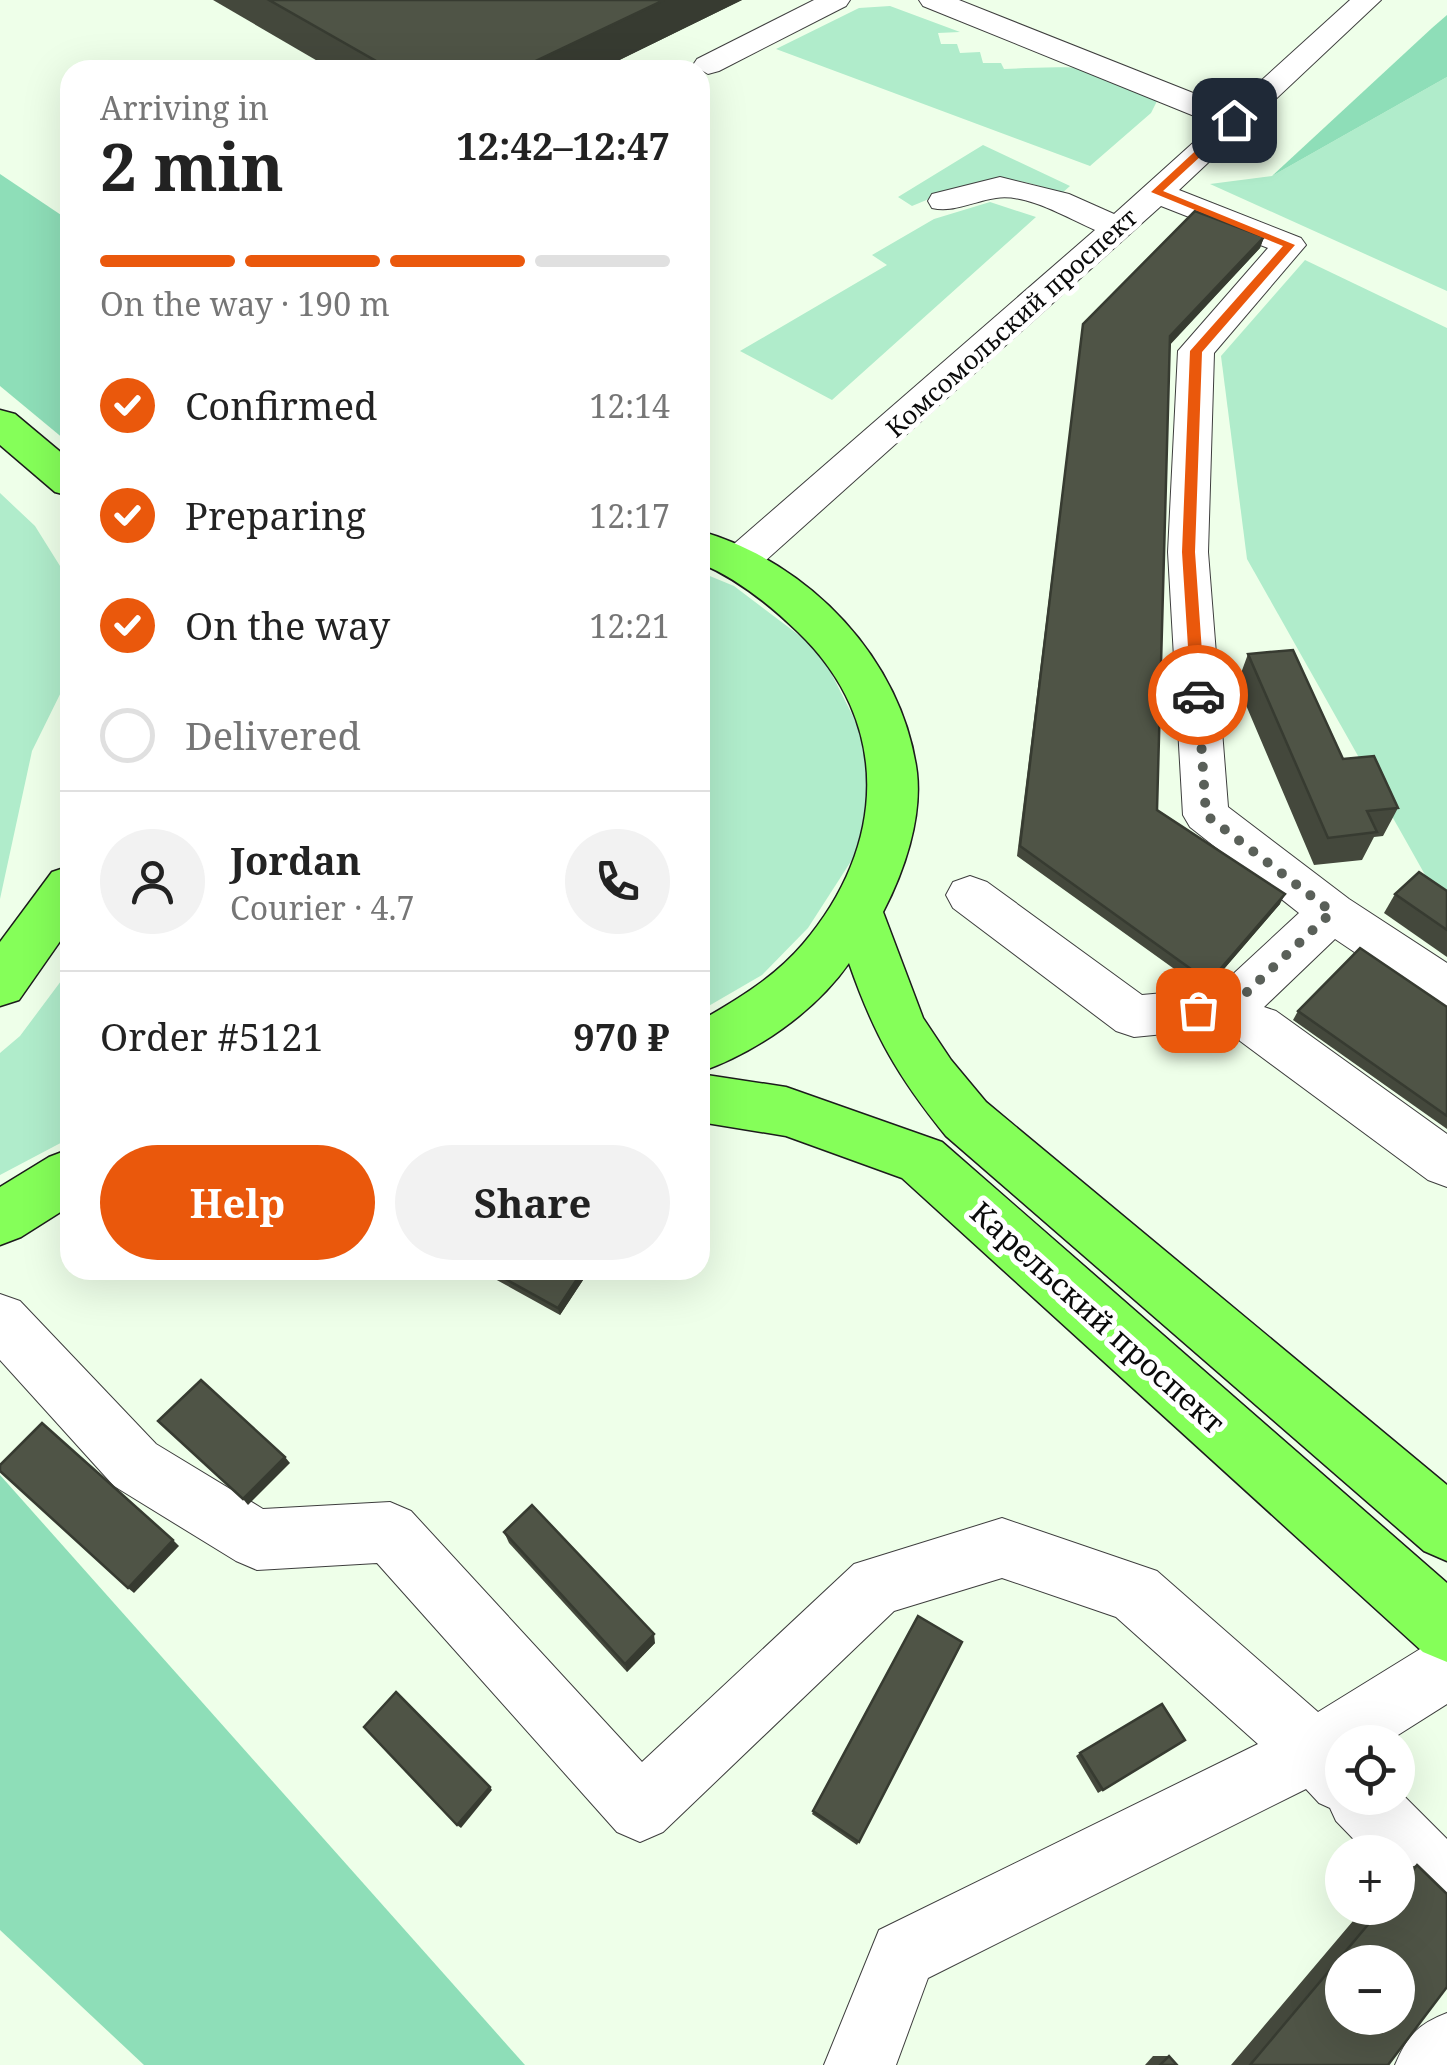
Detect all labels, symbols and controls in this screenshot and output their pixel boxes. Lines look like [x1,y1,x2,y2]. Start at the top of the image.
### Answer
pin [1192,78,1277,163]
text: Arriving in [100,86,269,129]
icon: home [1207,93,1262,148]
text: 12:42–12:47 [456,119,670,171]
text: 2 min [100,122,284,210]
street label: Комсомольский проспект [878,200,1144,444]
text: On the way · 190 m [100,282,390,325]
icon: check [100,378,155,433]
text: Confirmed [185,379,377,431]
text: 12:14 [589,384,670,427]
icon: check [100,488,155,543]
text: Preparing [185,489,366,541]
text: 12:17 [589,494,670,537]
icon: check [100,598,155,653]
text: On the way [185,599,390,651]
text: 12:21 [589,604,670,647]
courier [1148,645,1248,745]
icon: car [1171,668,1226,723]
text: Delivered [185,709,361,761]
button: person [100,829,205,934]
button: phone [565,829,670,934]
text: Jordan [230,834,361,886]
text: Courier · 4.7 [230,886,414,929]
pin [1156,968,1241,1053]
icon: bag [1171,983,1226,1038]
text: Order #5121 [100,1010,324,1062]
text: 970 ₽ [573,1010,670,1062]
button: Help [100,1145,375,1260]
button: Share [395,1145,670,1260]
street label: Карельский проспект [962,1192,1234,1442]
map controls [1325,1725,1415,2035]
button: locate [1325,1725,1415,1815]
button: + [1325,1835,1415,1925]
button: − [1325,1945,1415,2035]

